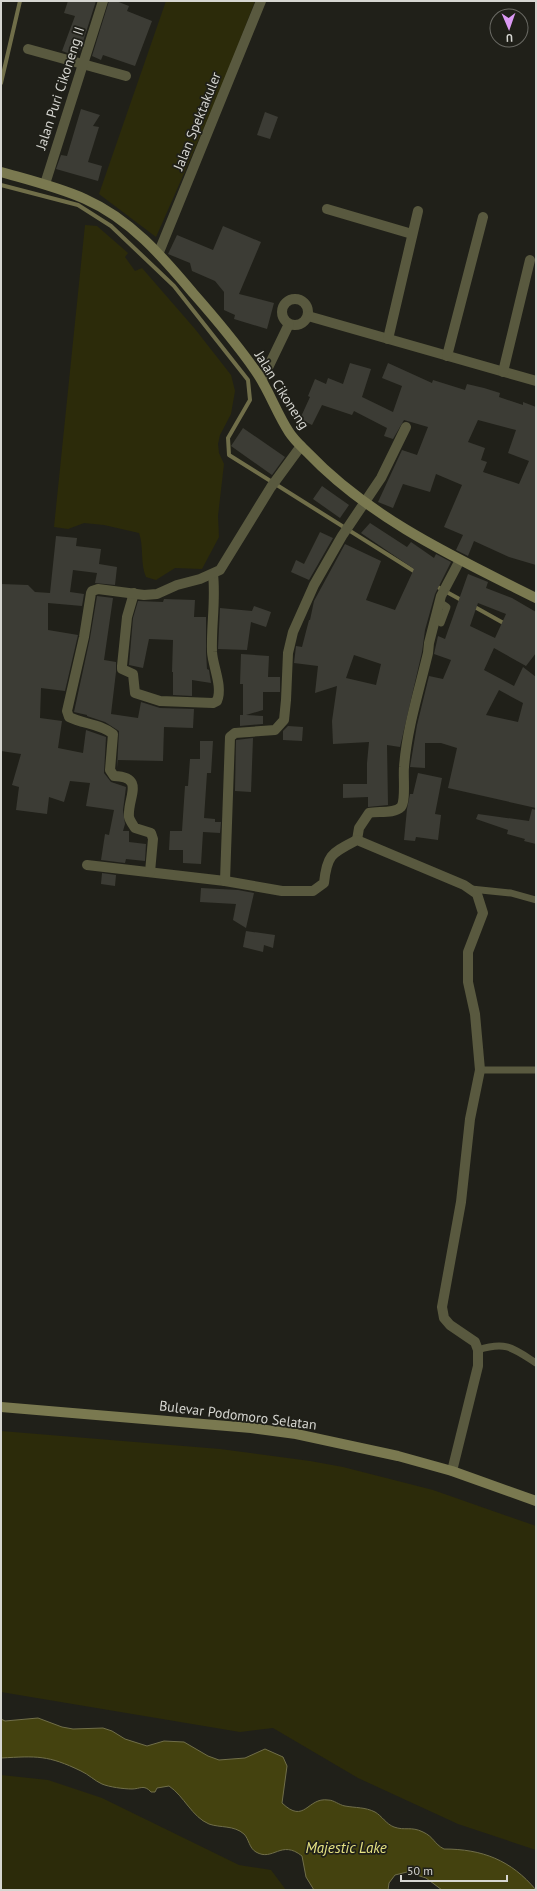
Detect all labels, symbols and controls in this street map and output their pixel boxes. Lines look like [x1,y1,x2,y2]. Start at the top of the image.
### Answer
north arrow [489,8,529,48]
street label: Jalan Puri Cikoneng II [31,24,88,153]
text: U [506,31,513,45]
street label: Jalan Spektakuler [169,69,225,174]
street label: Jalan Cikoneng [250,347,313,433]
street label: Bulevar Podomoro Selatan [158,1396,318,1434]
water label: Majestic Lake [305,1838,387,1857]
scale bar [401,1857,507,1883]
text: 50 m [407,1863,433,1878]

